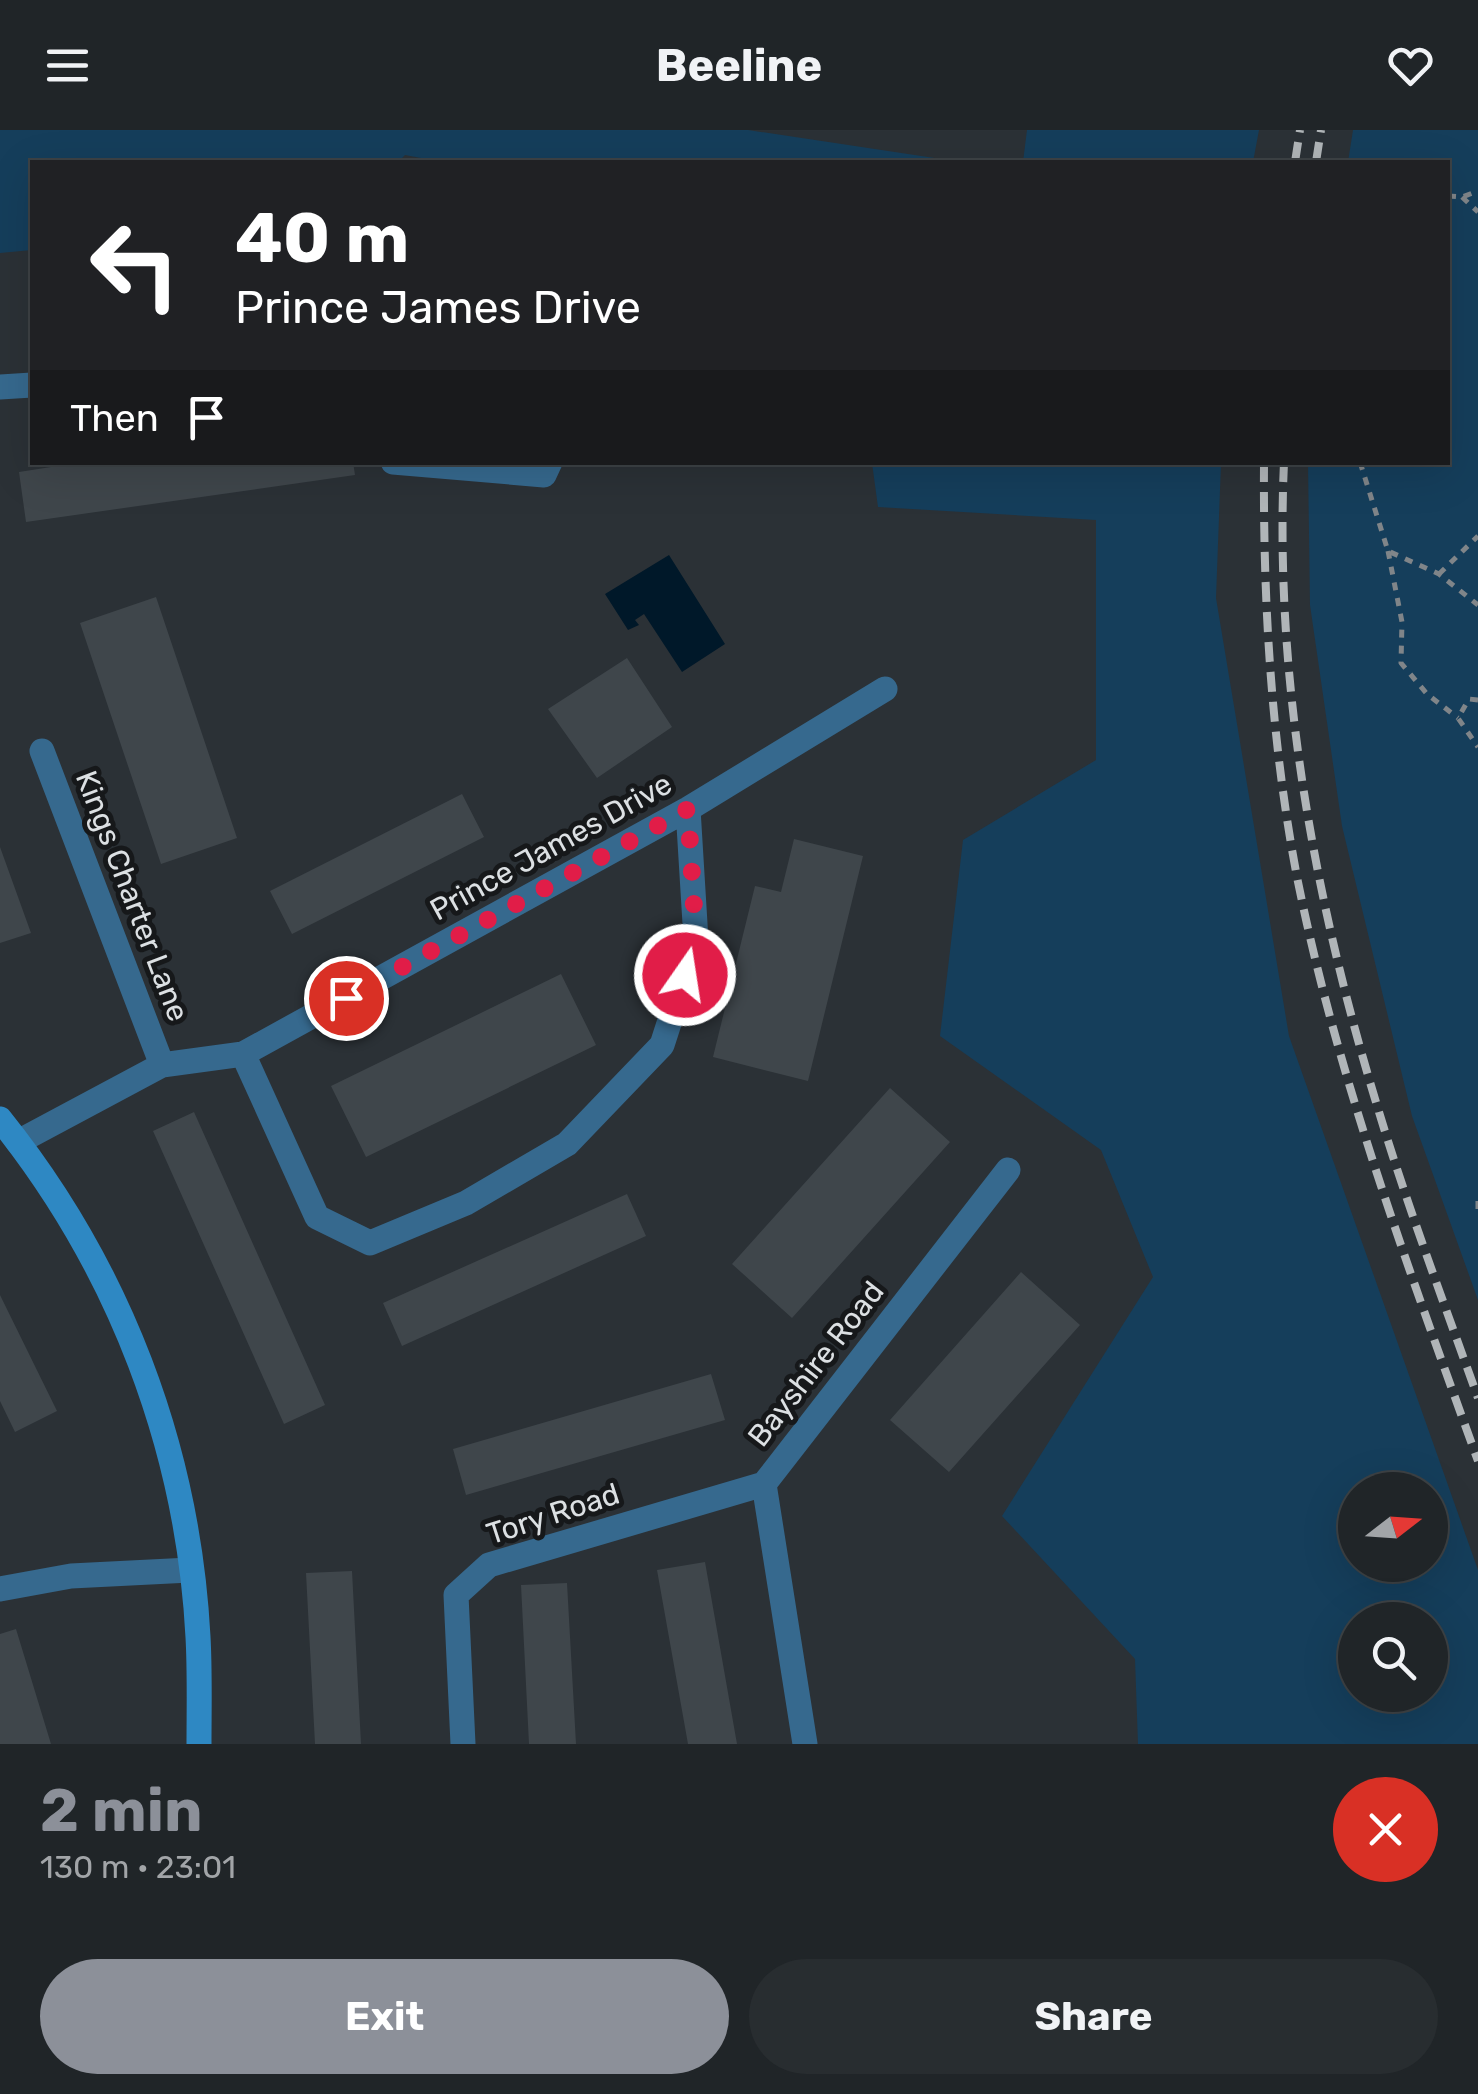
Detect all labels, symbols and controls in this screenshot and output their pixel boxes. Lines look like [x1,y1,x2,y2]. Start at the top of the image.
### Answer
icon: menu [40,38,95,93]
icon: heart [1383,38,1438,93]
text: Beeline [656,39,822,92]
text: 40 m [235,197,409,280]
icon: left [70,200,200,330]
text: Prince James Drive [235,281,641,334]
icon: arrive [179,390,234,445]
text: Then [70,395,159,441]
street label: Kings Charter Lane [68,766,196,1026]
street label: Prince James Drive [424,766,678,928]
position arrow [633,923,737,1027]
pin [304,956,389,1041]
icon: arrive [319,971,374,1026]
street label: Bayshire Road [740,1274,892,1454]
north arrow [1338,1472,1448,1582]
map controls [1338,1472,1448,1712]
street label: Tory Road [482,1476,624,1552]
button: search [1338,1602,1448,1712]
text: 2 min [40,1775,202,1846]
button: close [1333,1777,1438,1882]
text: 130 m · 23:01 [40,1848,236,1886]
button: Exit [40,1959,729,2074]
button: Share [749,1959,1438,2074]

